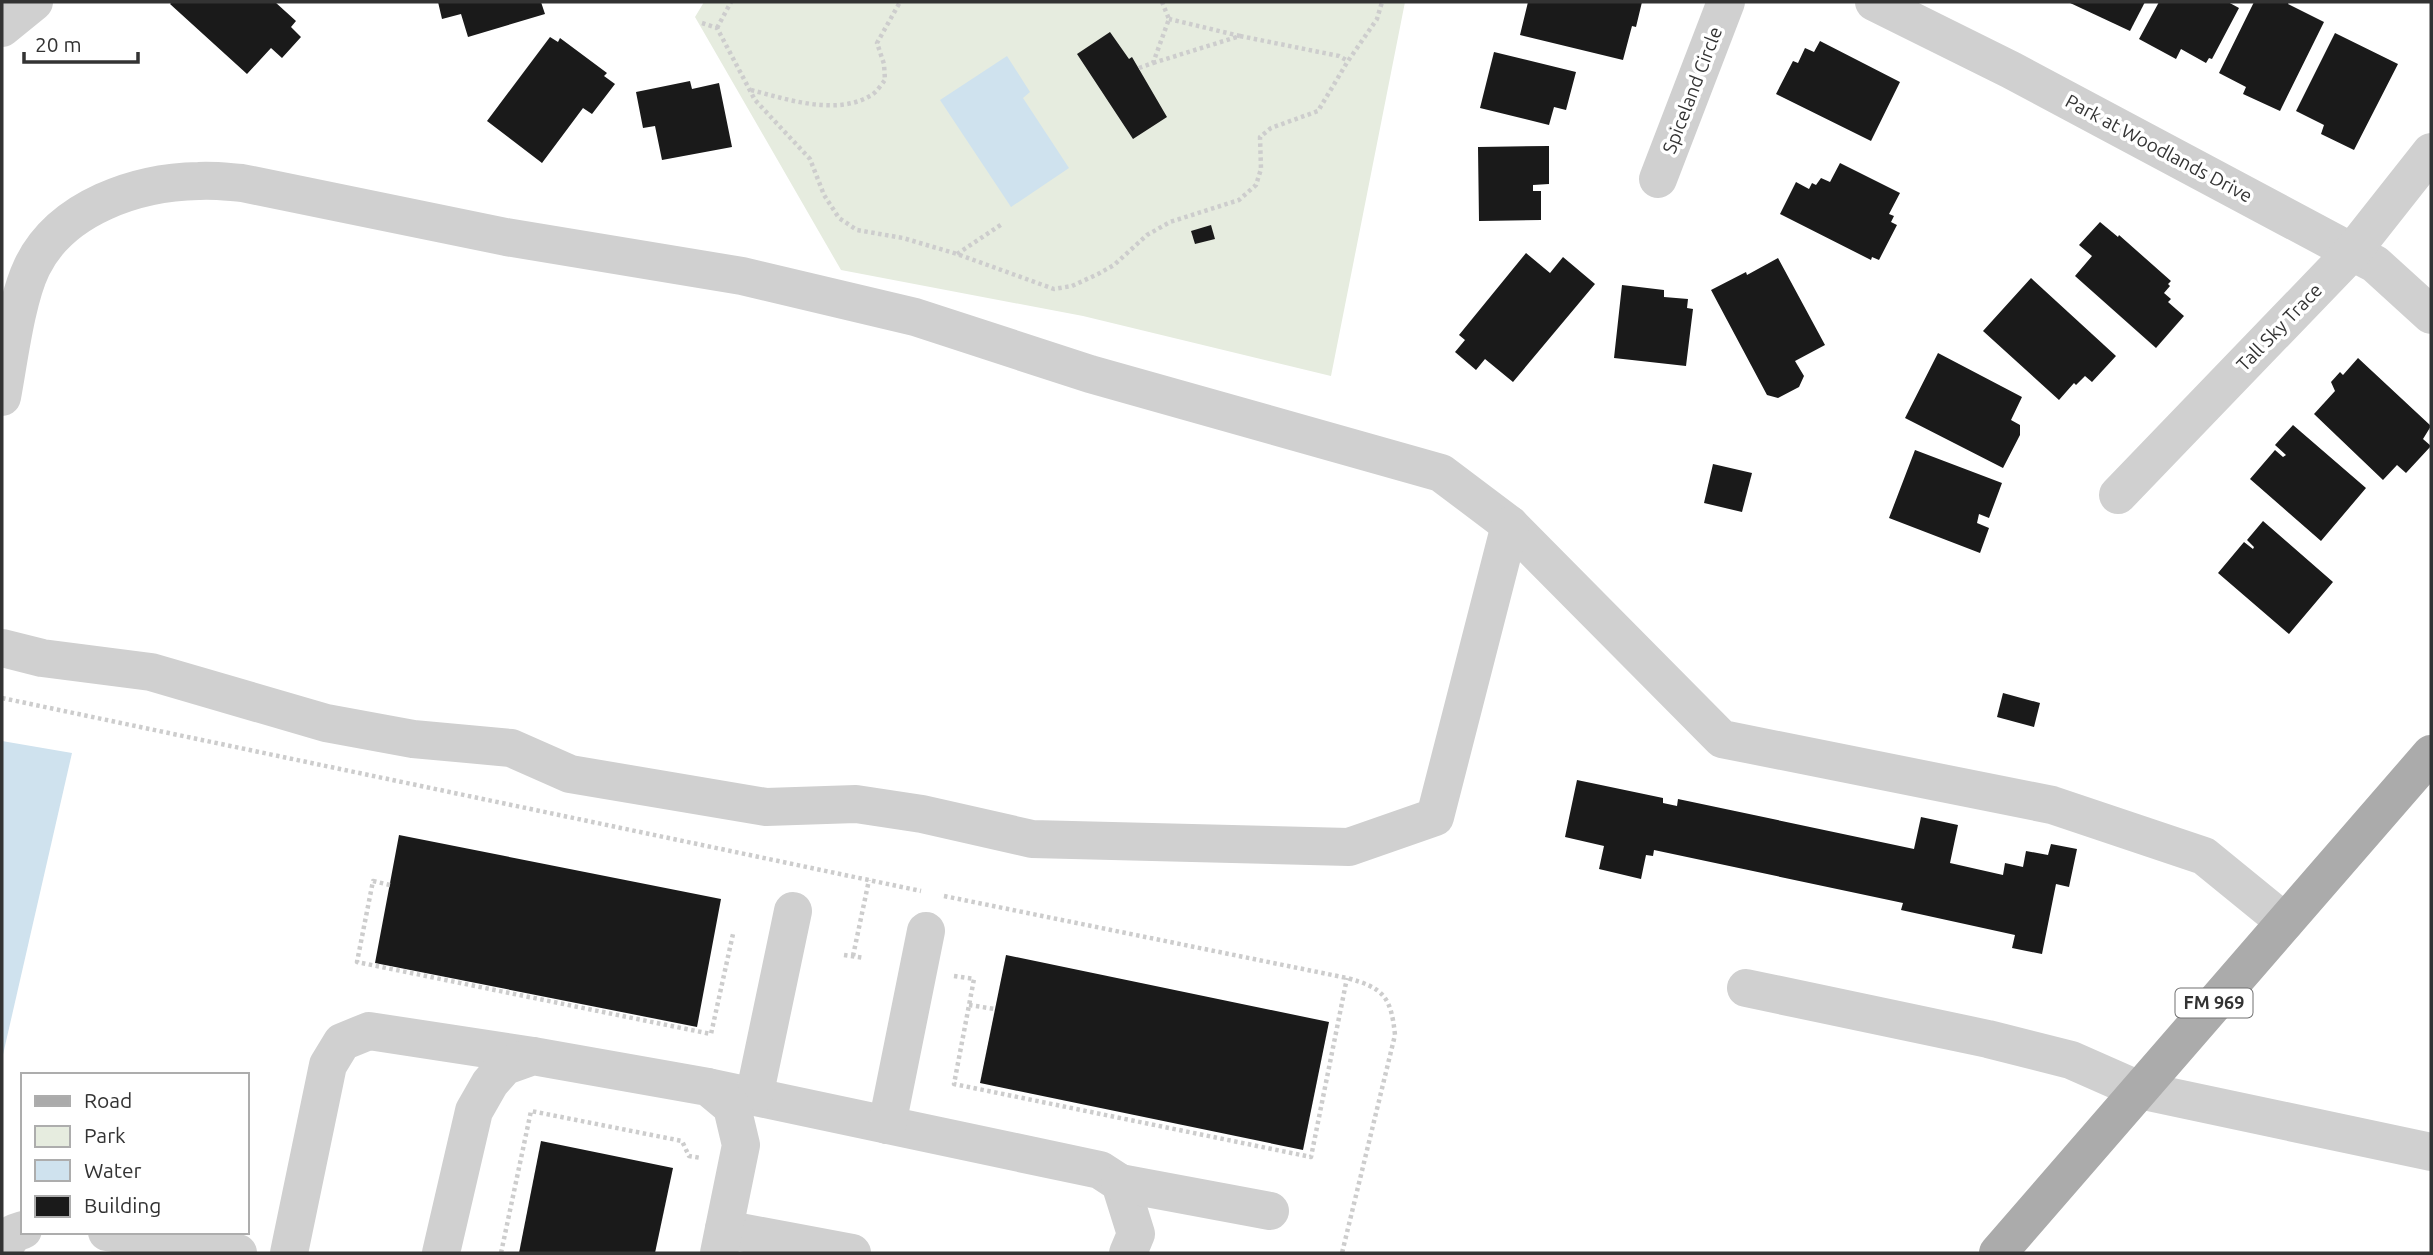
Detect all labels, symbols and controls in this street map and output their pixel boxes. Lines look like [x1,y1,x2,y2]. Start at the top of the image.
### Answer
scale bar [24,21,138,65]
street label: Spiceland Circle [1658,24,1726,156]
text: 20 m [35,32,82,56]
street label: Park at Woodlands Drive [2062,89,2256,207]
street label: Tall Sky Trace [2232,279,2326,375]
road number: FM 969 [2176,988,2252,1018]
legend [21,1073,248,1234]
text: Road [84,1088,132,1112]
text: Park [84,1123,126,1147]
text: Water [84,1158,142,1182]
text: Building [84,1193,161,1217]

